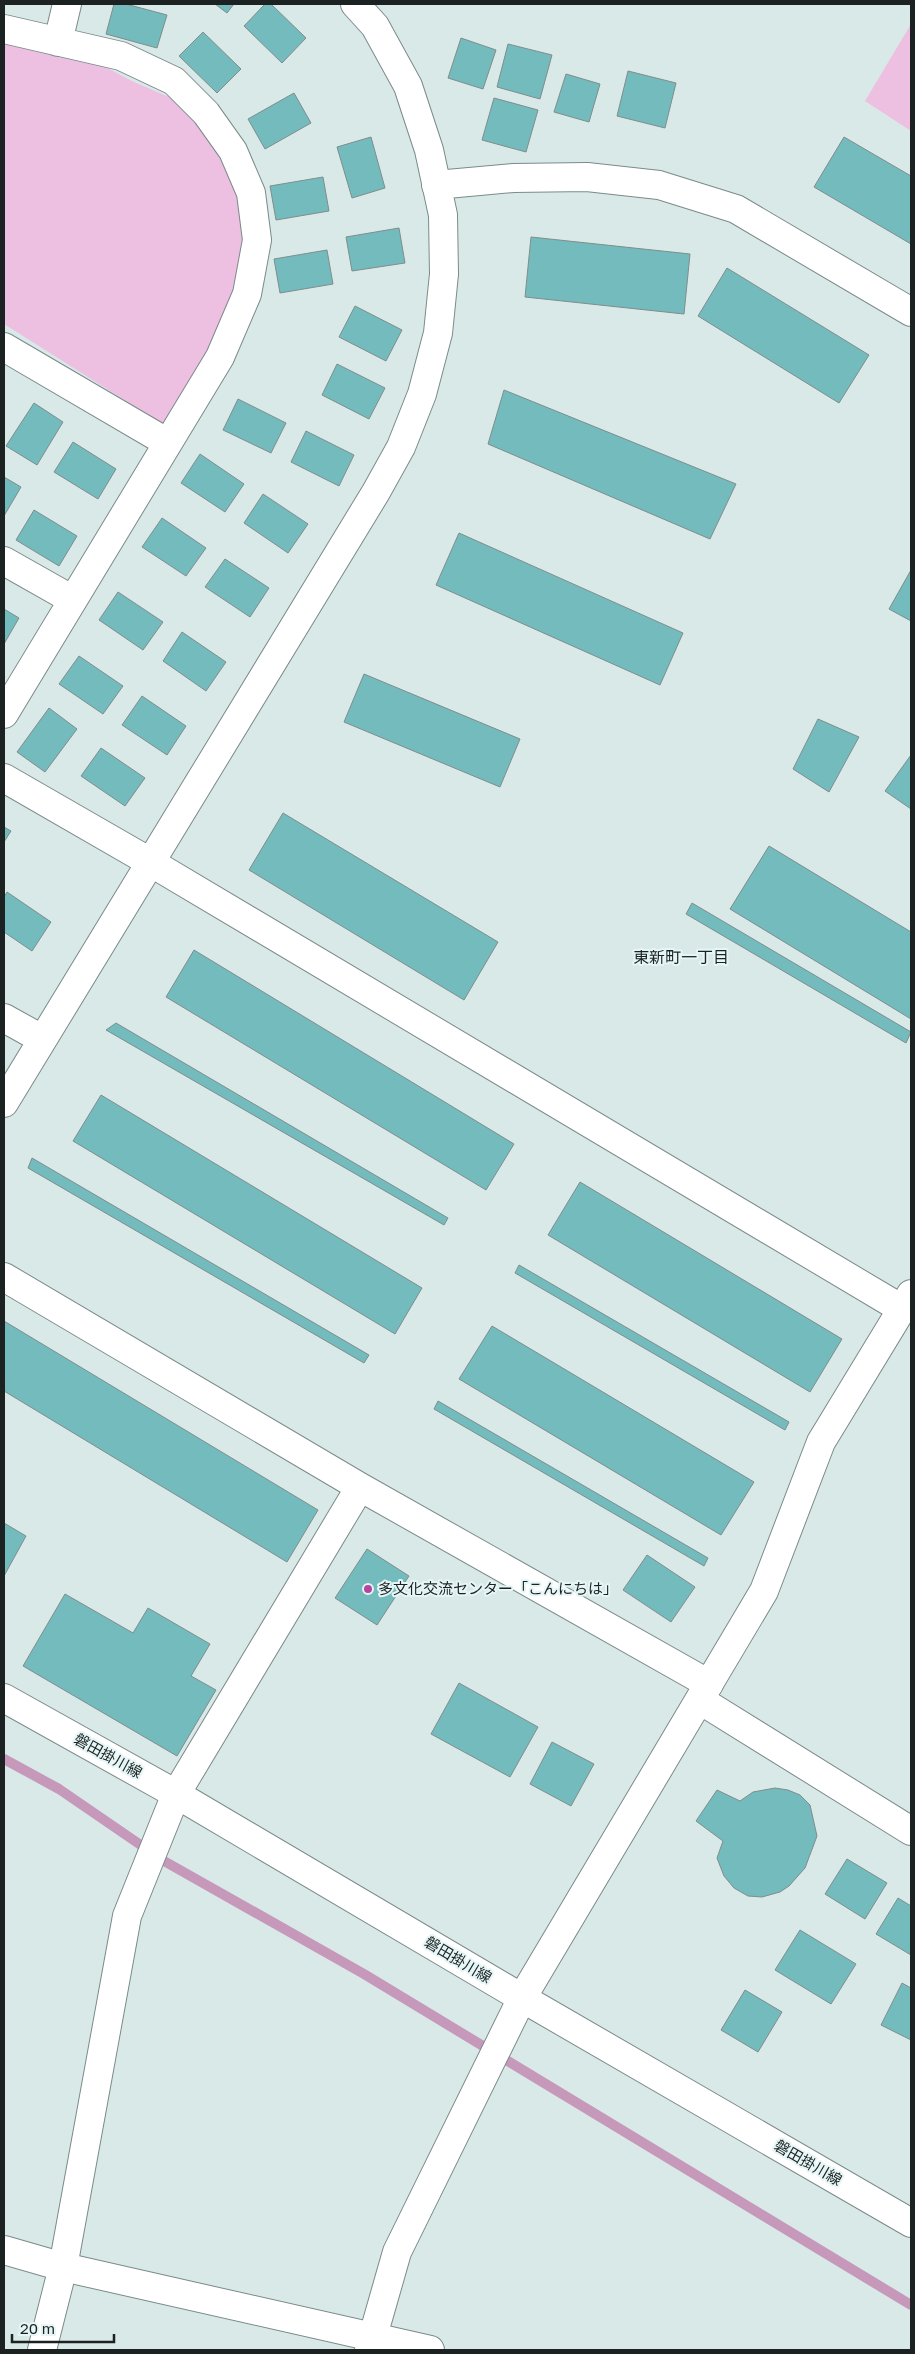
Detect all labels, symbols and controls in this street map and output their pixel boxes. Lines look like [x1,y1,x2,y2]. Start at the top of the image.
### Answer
district label: 東新町一丁目 [633,947,729,967]
place label: 多文化交流センター「こんにちは」 [378,1579,618,1597]
marker: 多文化交流センター「こんにちは」 [362,1583,374,1595]
street label: 磐田掛川線 [71,1729,146,1781]
street label: 磐田掛川線 [422,1932,495,1986]
street label: 磐田掛川線 [772,2136,845,2189]
scale bar [12,2312,115,2344]
text: 20 m [20,2319,55,2337]

